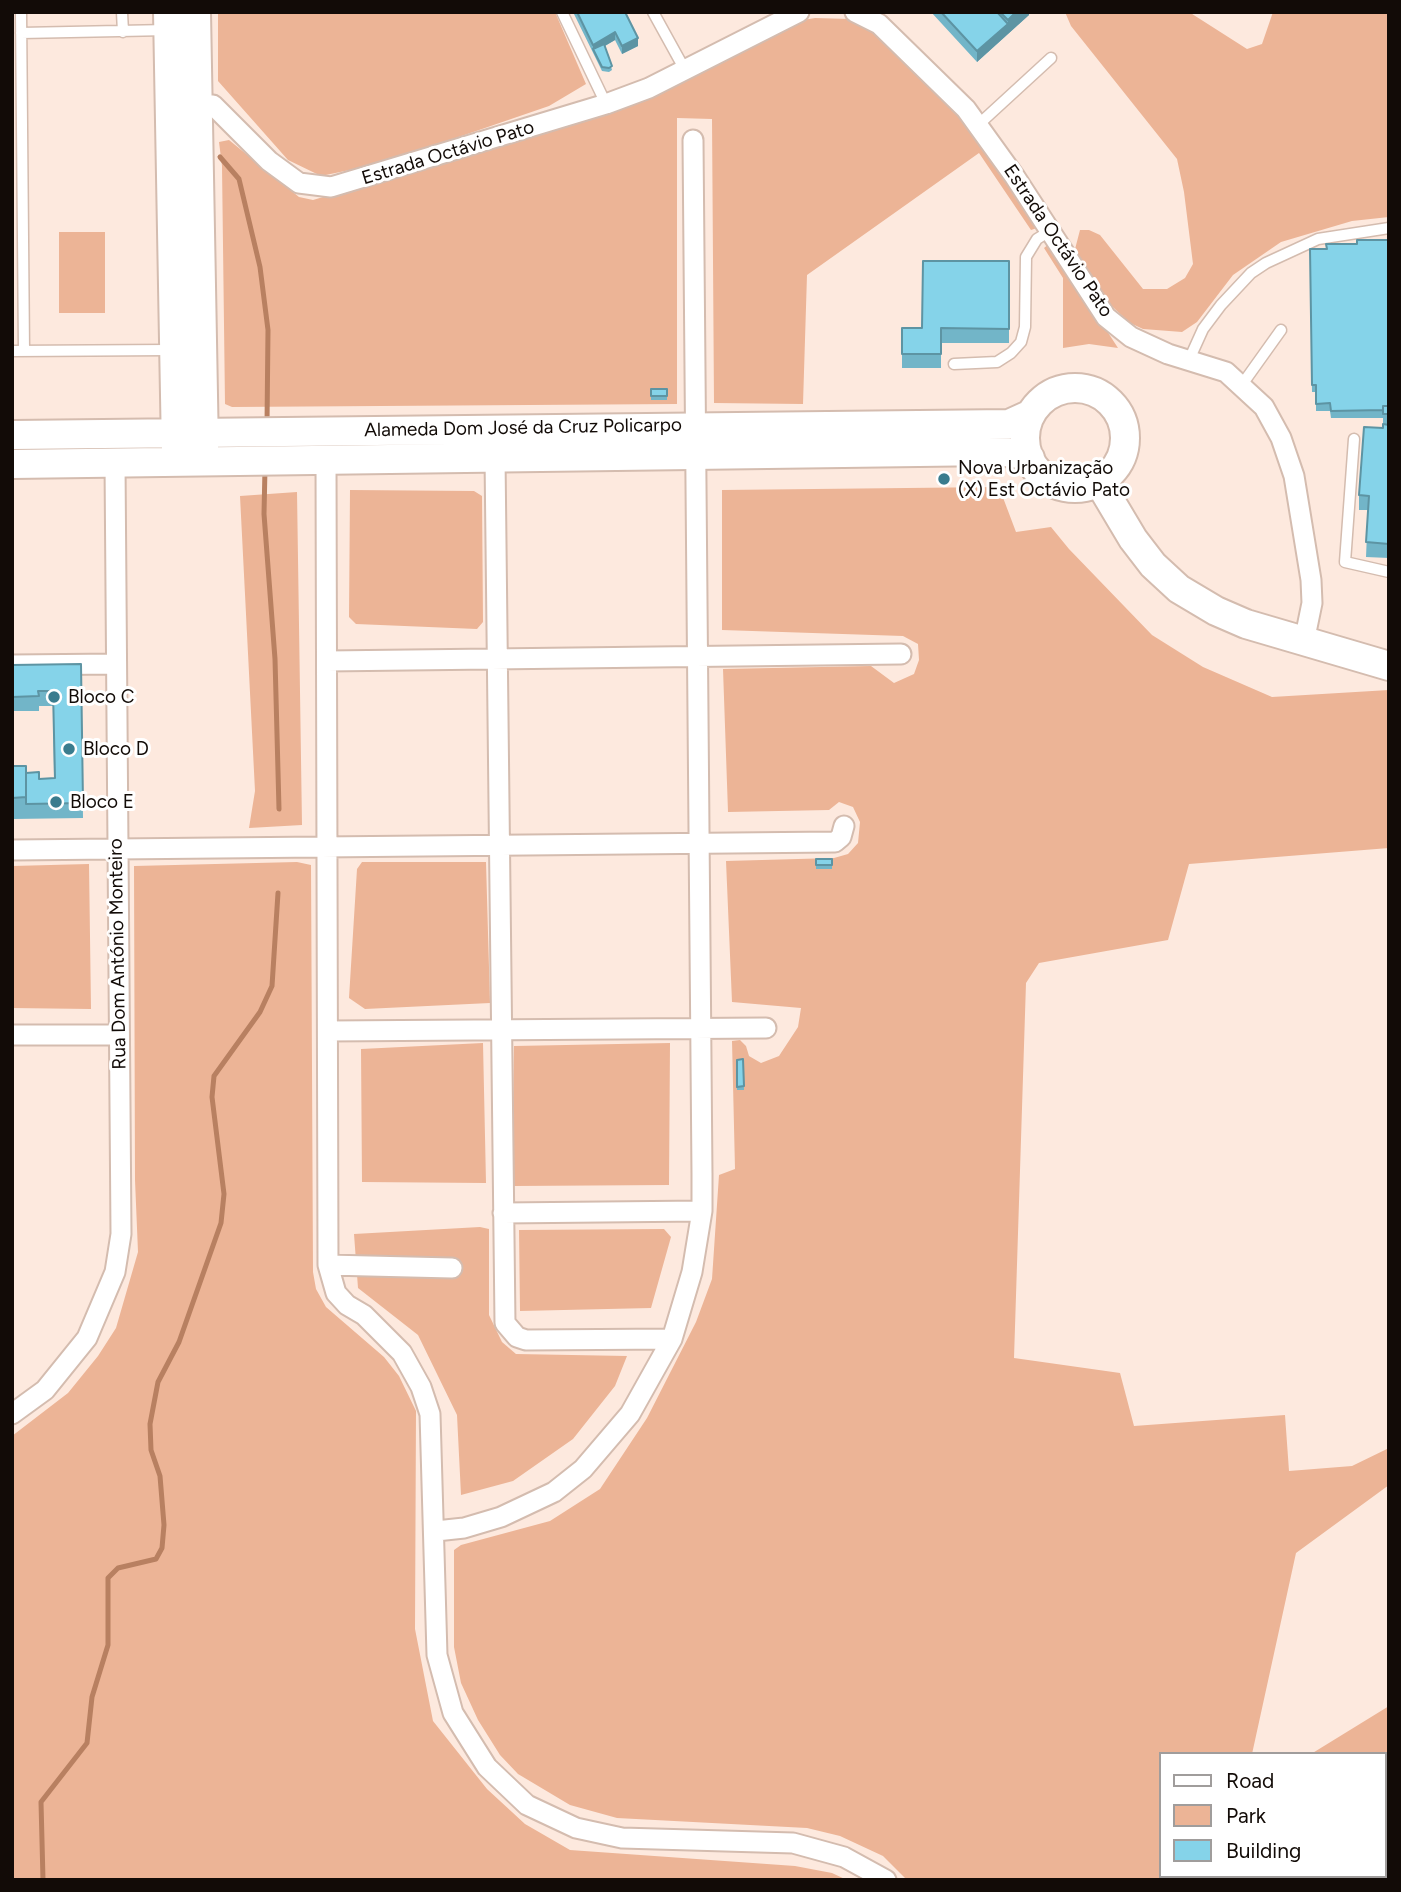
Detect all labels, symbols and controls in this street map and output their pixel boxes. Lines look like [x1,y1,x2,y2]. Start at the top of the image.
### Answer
street label: Estrada Octávio Pato [359,116,537,190]
street label: Estrada Octávio Pato [998,160,1118,322]
street label: Alameda Dom José da Cruz Policarpo [364,414,682,442]
place label: Nova Urbanização (X) Est Octávio Pato [958,457,1130,501]
marker: Nova Urbanização (X) Est Octávio Pato [936,471,952,487]
place label: Bloco C [68,686,134,708]
marker: Bloco C [46,689,62,705]
place label: Bloco D [83,738,149,760]
marker: Bloco D [61,741,77,757]
place label: Bloco E [70,791,134,813]
marker: Bloco E [48,794,64,810]
street label: Rua Dom António Monteiro [105,838,131,1070]
legend [1160,1752,1387,1878]
text: Road [1226,1768,1274,1793]
text: Park [1226,1803,1266,1828]
text: Building [1226,1838,1301,1863]

